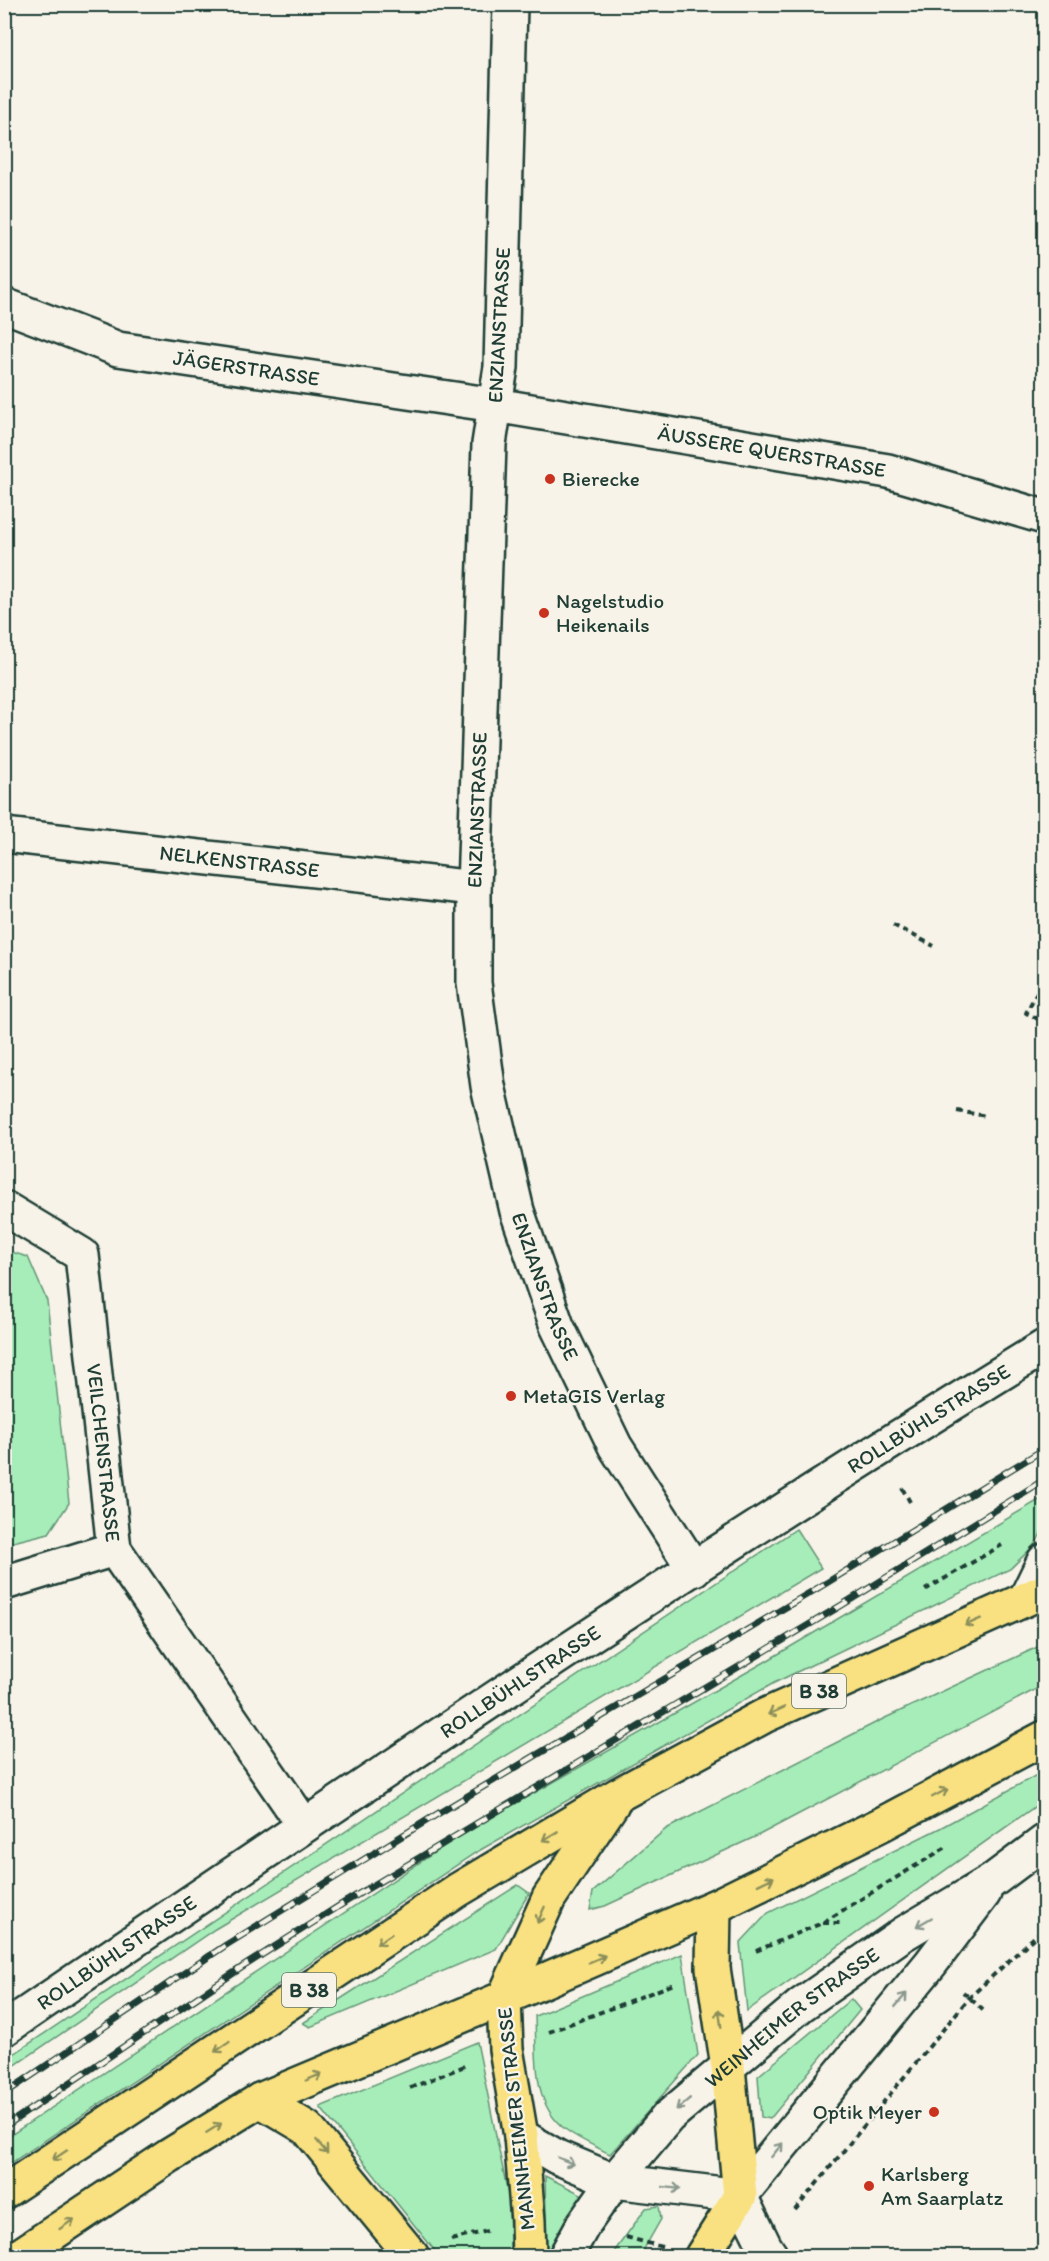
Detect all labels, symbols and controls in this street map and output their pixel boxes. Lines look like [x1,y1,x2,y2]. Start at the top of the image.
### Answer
street label: ENZIANSTRASSE [482,246,515,404]
street label: JÄGERSTRASSE [172,344,321,391]
street label: ÄUSSERE QUERSTRASSE [656,420,888,482]
place label: Bierecke [562,466,640,491]
marker: Bierecke [543,472,557,486]
place label: Nagelstudio Heikenails [556,588,664,637]
marker: Nagelstudio Heikenails [537,606,551,620]
street label: ENZIANSTRASSE [461,731,492,888]
street label: NELKENSTRASSE [158,840,321,882]
street label: ENZIANSTRASSE [506,1209,585,1365]
street label: ROLLBÜHLSTRASSE [842,1358,1015,1478]
street label: VEILCHENSTRASSE [82,1362,126,1543]
place label: MetaGIS Verlag [523,1383,665,1408]
marker: MetaGIS Verlag [504,1389,518,1403]
one-way arrow [964,1617,982,1628]
street label: ROLLBÜHLSTRASSE [435,1619,605,1743]
road number: B 38 [792,1674,846,1708]
one-way arrow [767,1706,785,1717]
one-way arrow [931,1787,948,1799]
one-way arrow [542,1830,559,1842]
one-way arrow [757,1875,775,1887]
street label: ROLLBÜHLSTRASSE [32,1889,201,2015]
one-way arrow [535,1905,546,1923]
one-way arrow [916,1916,933,1928]
one-way arrow [377,1933,393,1945]
street label: WEINHEIMER STRASSE [699,1941,884,2093]
one-way arrow [587,1952,605,1964]
road number: B 38 [282,1973,336,2007]
one-way arrow [894,1992,907,2008]
street label: MANNHEIMER STRASSE [491,2006,540,2232]
one-way arrow [715,2008,726,2028]
one-way arrow [214,2041,231,2053]
one-way arrow [304,2071,323,2082]
one-way arrow [675,2098,691,2111]
place label: Optik Meyer [812,2099,922,2124]
marker: Optik Meyer [927,2105,941,2119]
one-way arrow [205,2122,222,2134]
one-way arrow [316,2139,329,2155]
one-way arrow [770,2142,783,2158]
one-way arrow [52,2149,68,2161]
one-way arrow [556,2156,575,2167]
place label: Karlsberg Am Saarplatz [881,2161,1004,2210]
marker: Karlsberg Am Saarplatz [862,2179,876,2193]
one-way arrow [662,2182,682,2193]
one-way arrow [59,2218,75,2230]

